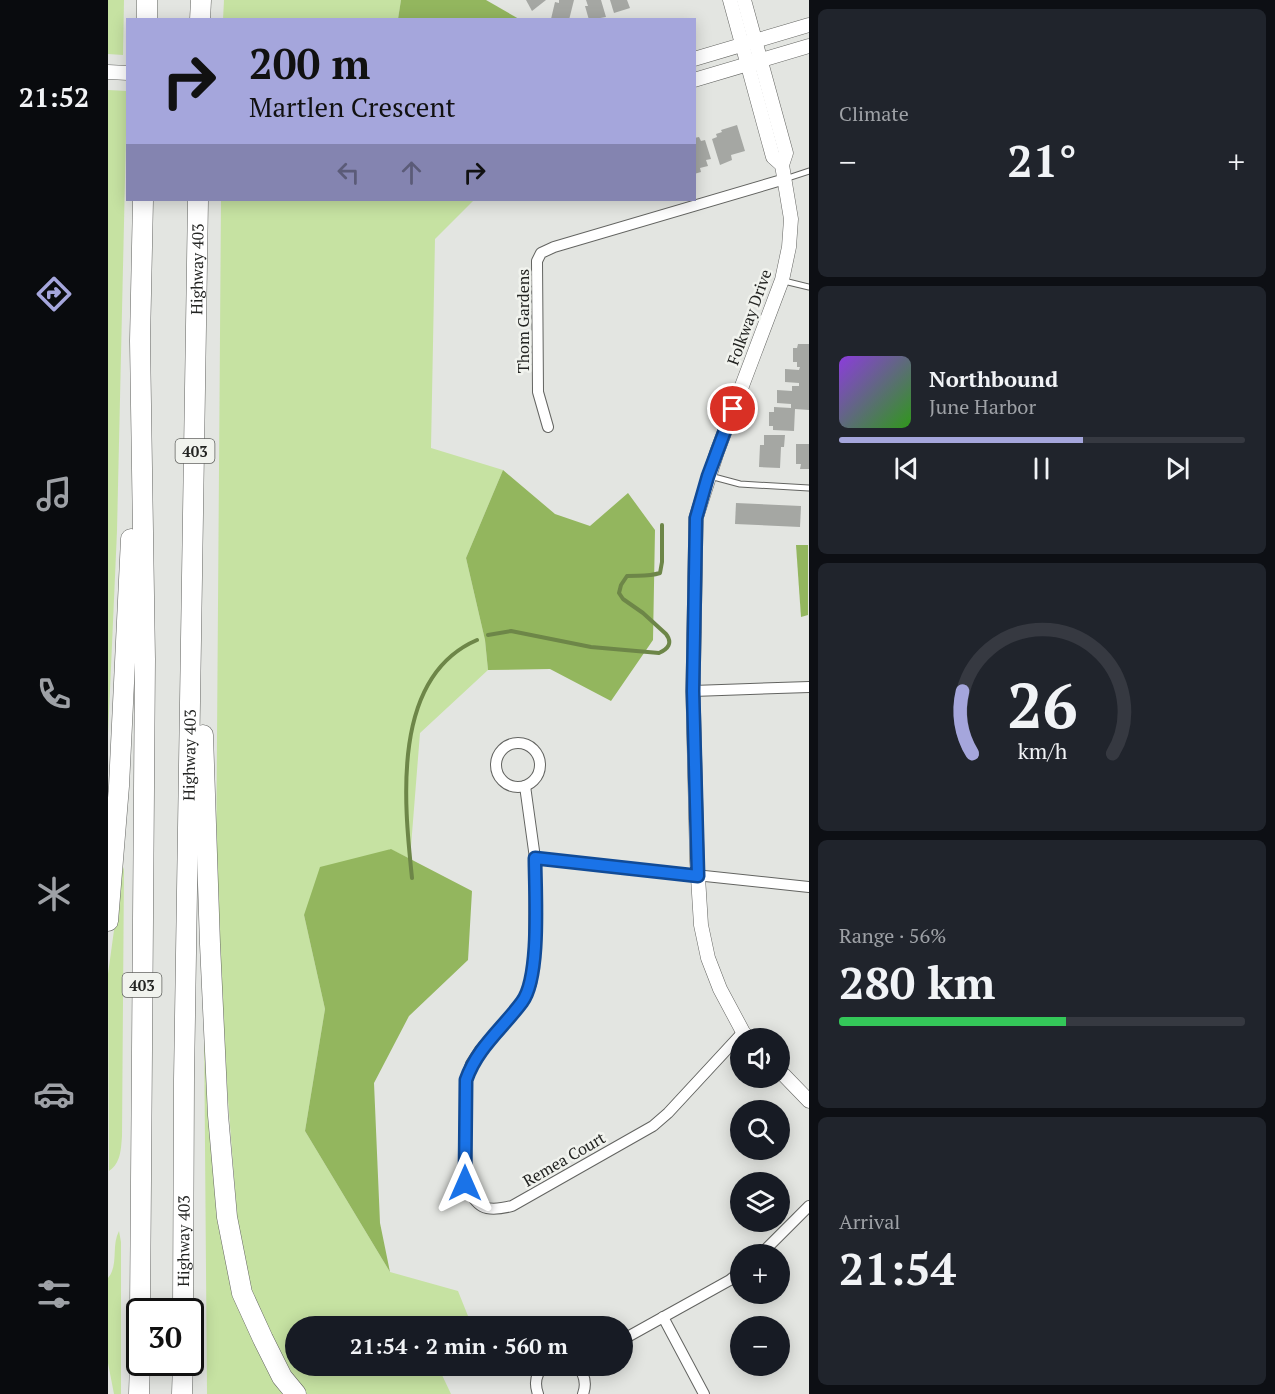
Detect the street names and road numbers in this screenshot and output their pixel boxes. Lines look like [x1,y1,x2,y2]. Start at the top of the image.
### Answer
street label: Highway 403 [185,223,209,315]
street label: Folkway Drive [721,266,777,368]
street label: Thom Gardens [512,269,534,373]
road number: 403 [176,439,214,463]
street label: Highway 403 [177,709,201,801]
road number: 403 [123,973,162,997]
street label: Remea Court [519,1126,609,1191]
street label: Highway 403 [172,1195,194,1287]

